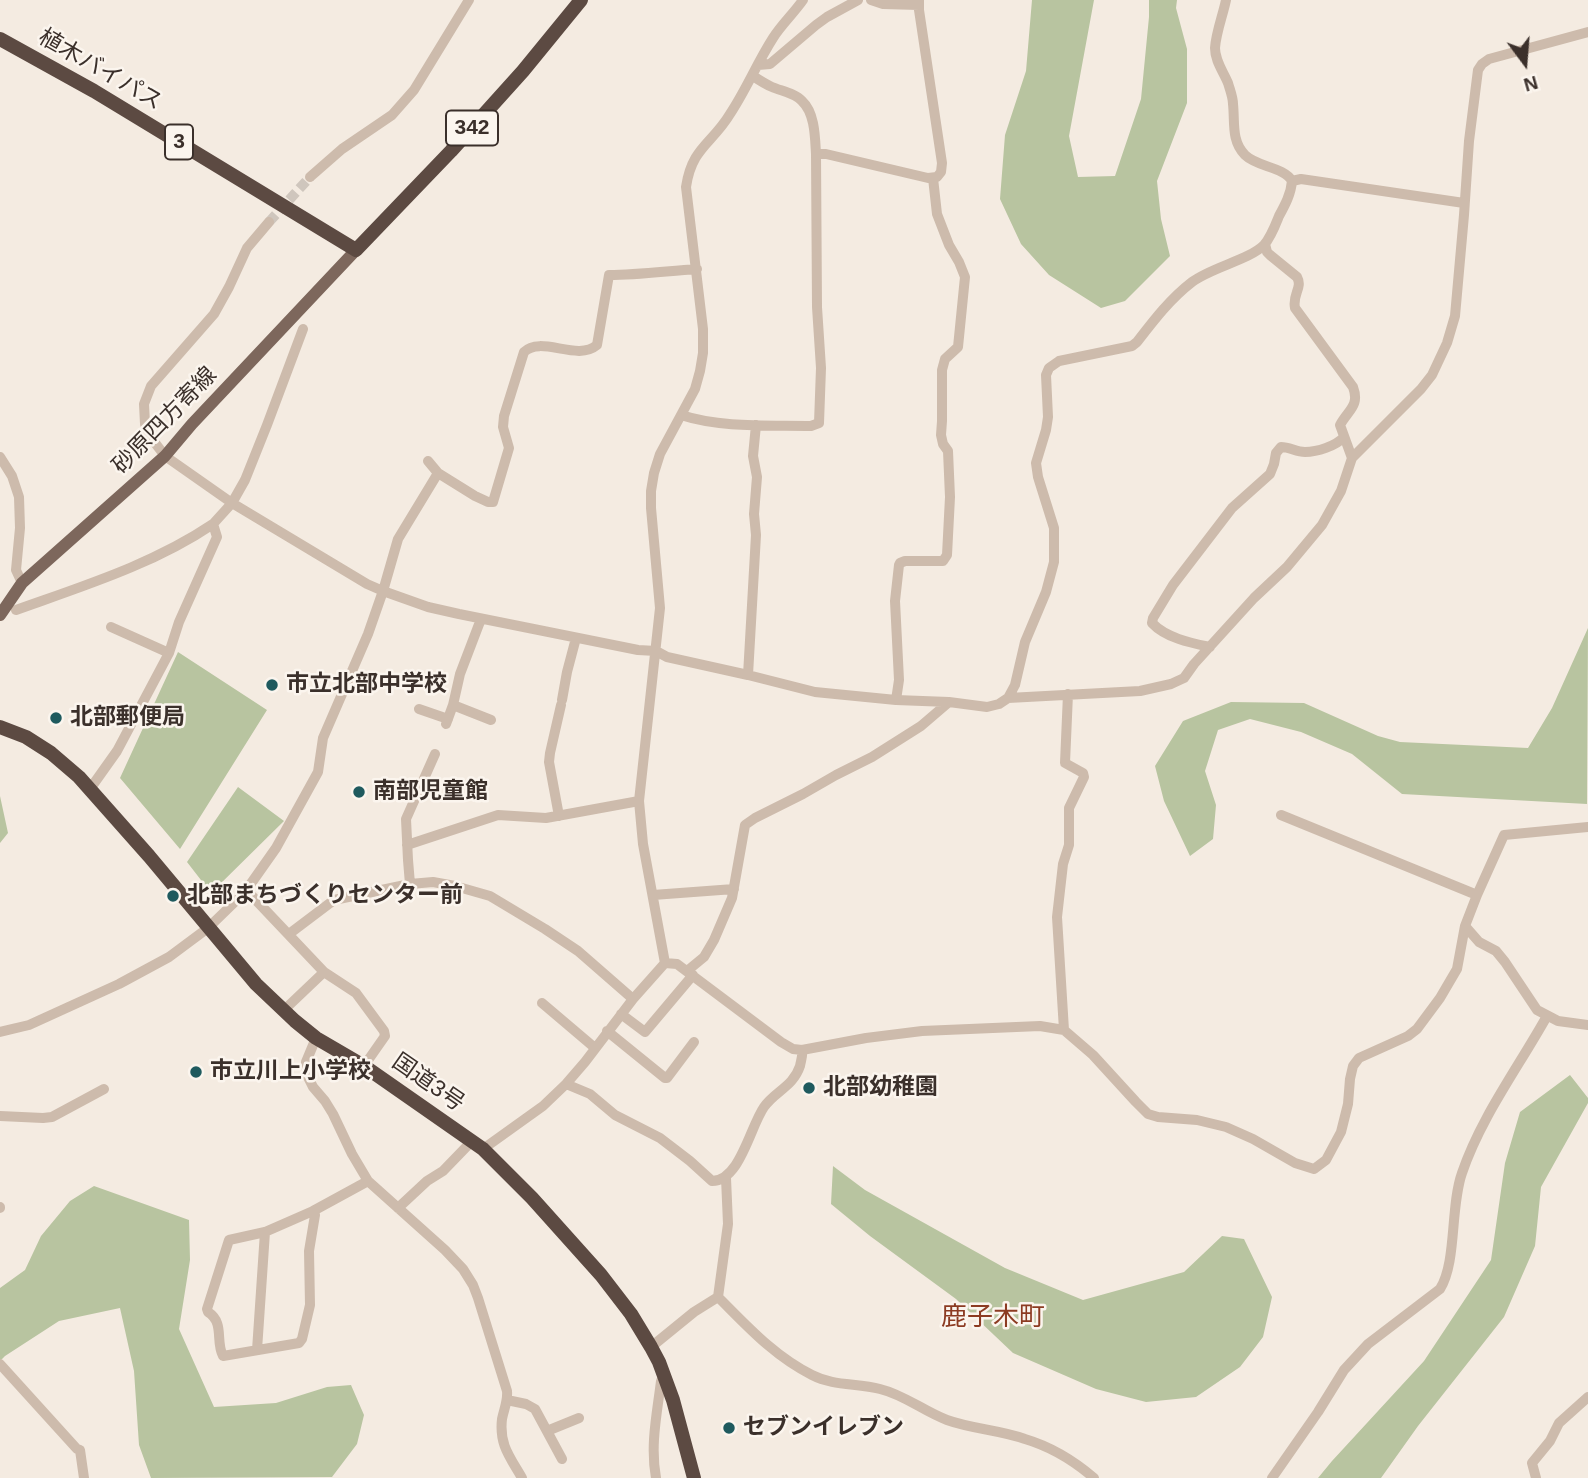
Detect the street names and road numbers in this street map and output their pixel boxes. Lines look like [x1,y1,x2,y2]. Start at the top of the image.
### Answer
street label: 植木バイパス [33,24,167,116]
road number: 342 [446,110,498,146]
road number: 3 [165,124,193,160]
street label: 砂原四方寄線 [107,362,223,480]
street label: 国道3号 [387,1048,469,1118]

